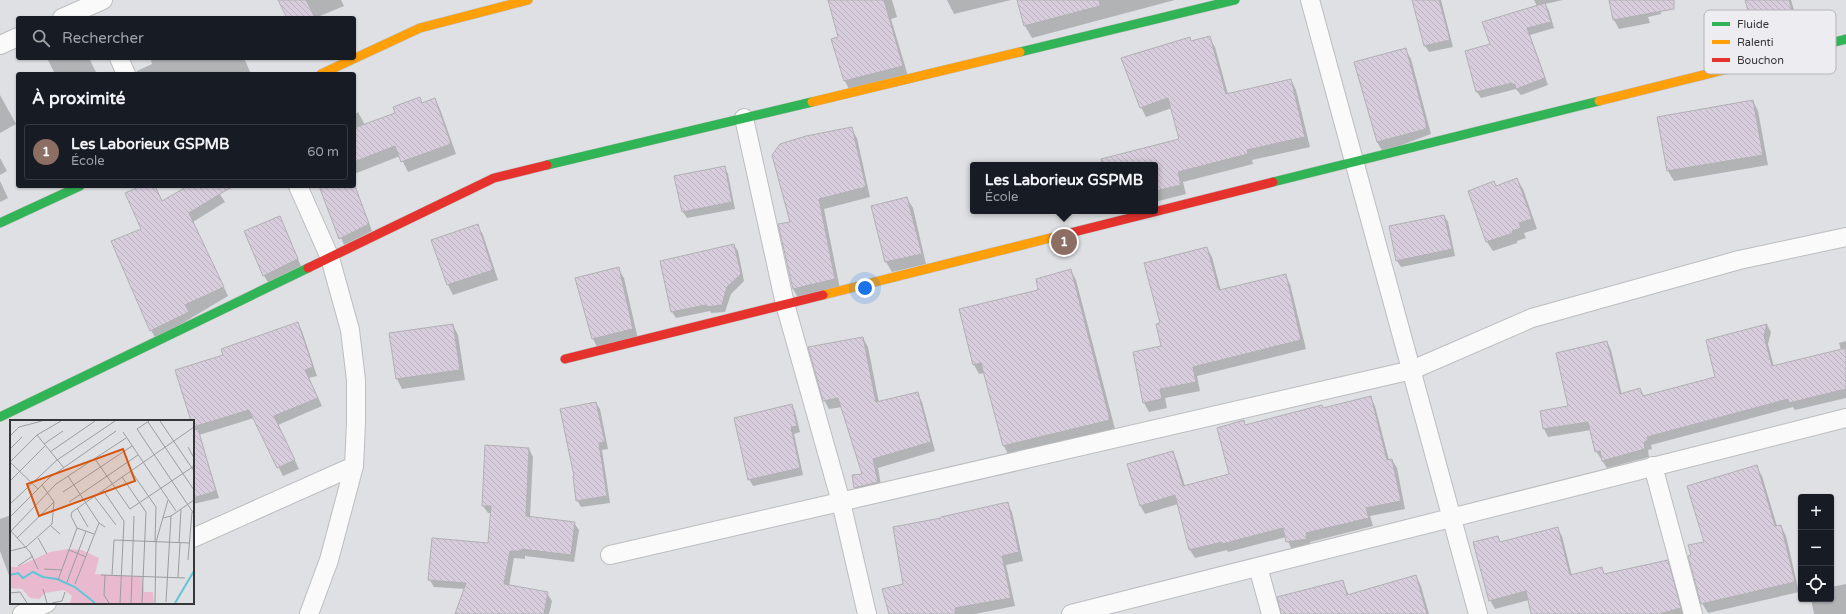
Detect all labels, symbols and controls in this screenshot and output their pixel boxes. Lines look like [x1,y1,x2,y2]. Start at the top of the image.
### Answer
legend [1704,10,1836,74]
search box [16,16,356,60]
text: Fluide [1737,18,1769,31]
icon: search [30,27,52,49]
text: Rechercher [62,29,144,47]
text: Ralenti [1737,36,1774,49]
text: Bouchon [1737,54,1784,67]
text: À proximité [32,88,125,109]
text: Les Laborieux GSPMB [71,135,229,153]
text: 1 [42,144,50,160]
text: 60 m [307,144,339,160]
text: École [71,153,105,169]
popup [970,162,1158,214]
text: Les Laborieux GSPMB [985,171,1143,189]
text: École [985,189,1018,205]
pin: 1 [1051,227,1077,257]
your location [855,278,875,298]
inset map [10,420,194,604]
map controls [1798,494,1834,602]
button: + [1798,494,1834,530]
button: − [1798,530,1834,566]
button: locate [1798,566,1834,602]

